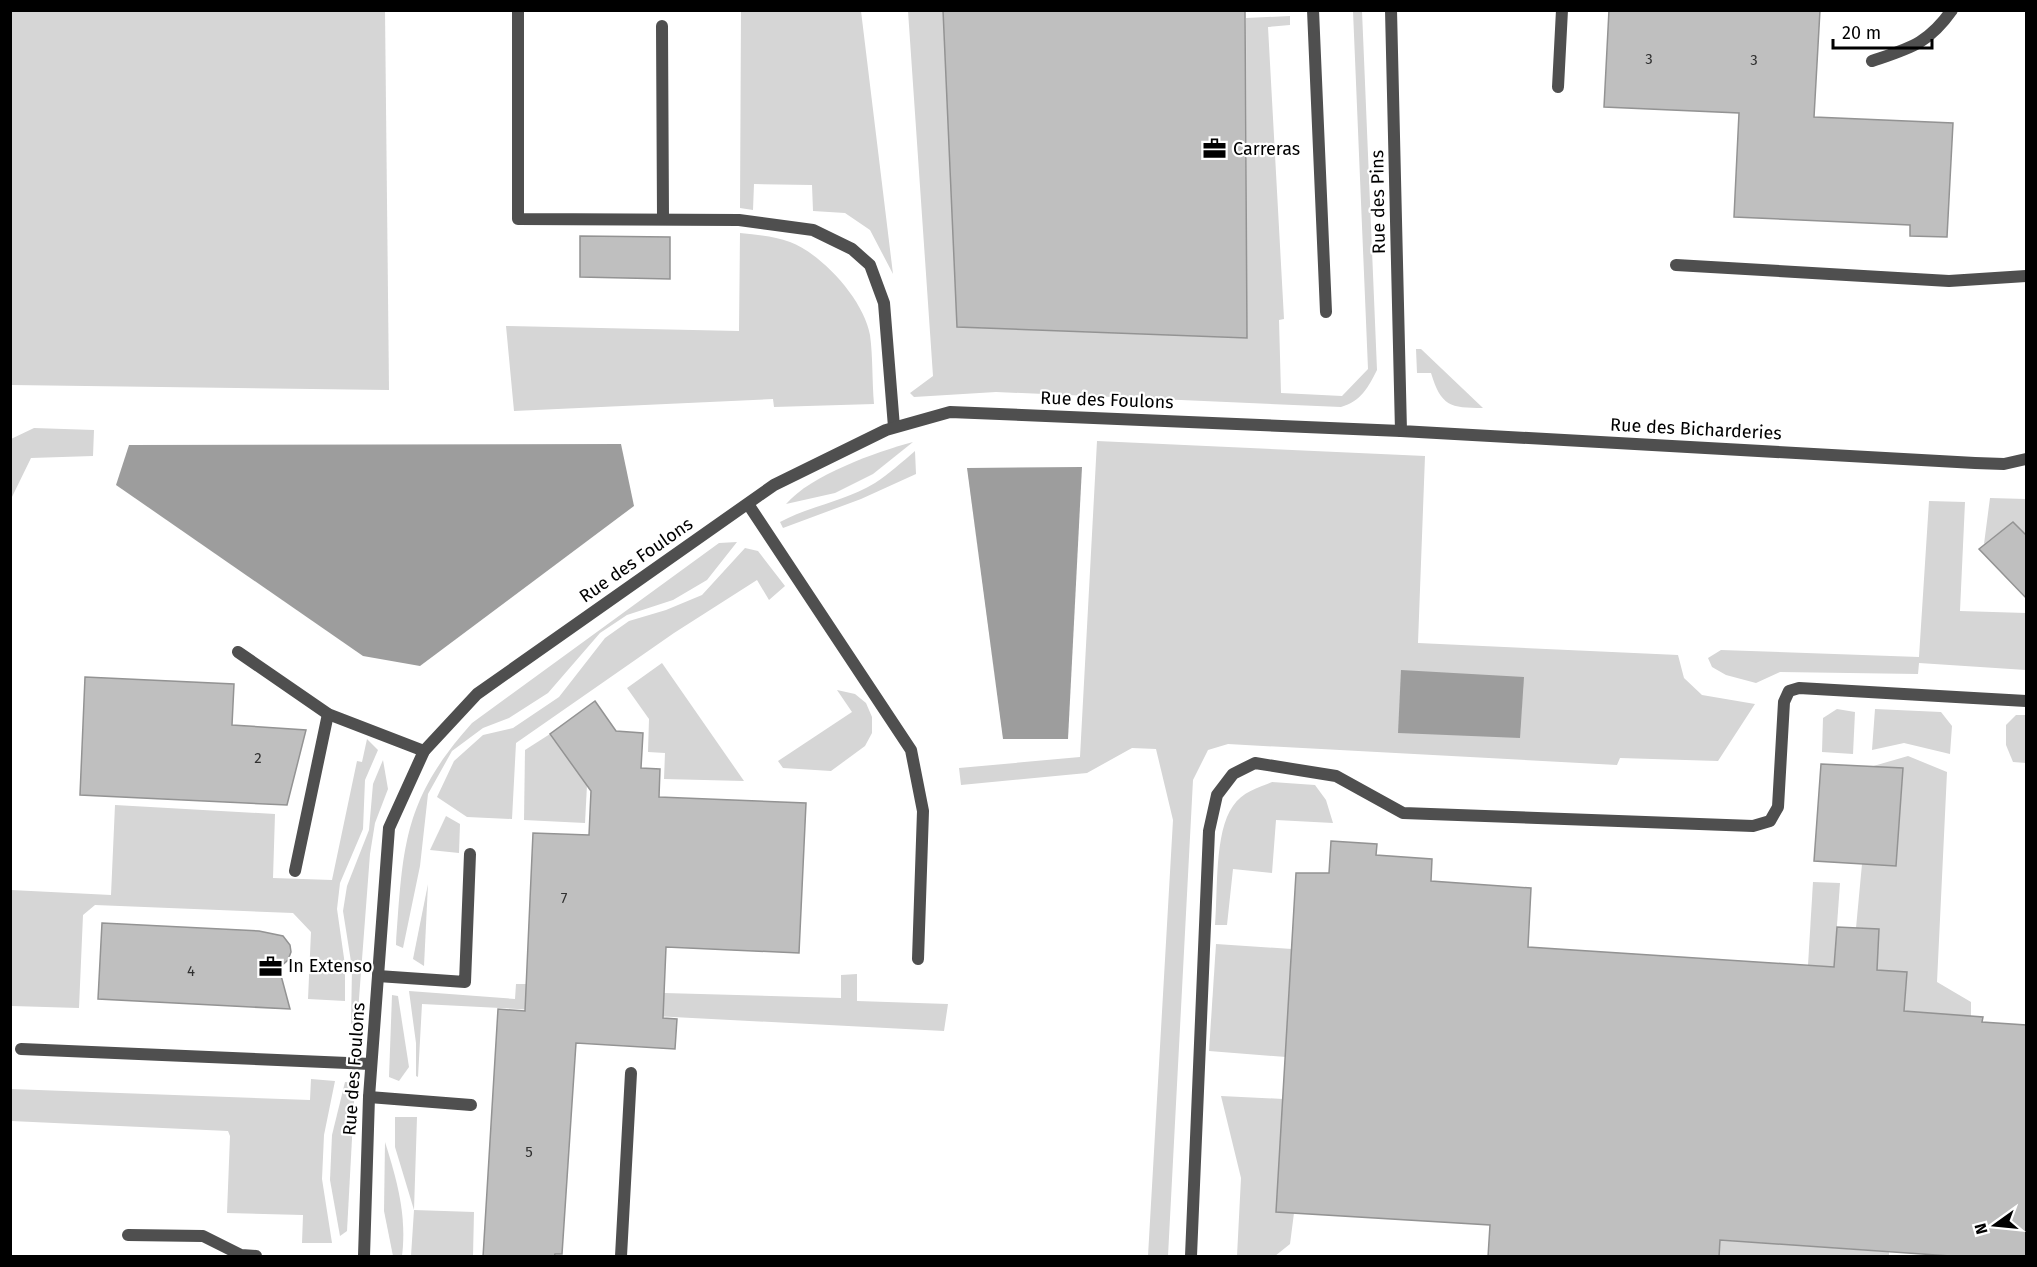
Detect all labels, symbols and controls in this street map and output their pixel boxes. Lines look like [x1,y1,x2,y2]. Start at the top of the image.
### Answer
scale bar [1833,12,1932,50]
text: 20 m [1842,22,1881,44]
house number: 3 [1645,50,1653,68]
house number: 3 [1750,51,1758,69]
office icon: Carreras [1202,136,1228,162]
place label: Carreras [1233,138,1300,160]
street label: Rue des Pins [1366,150,1390,254]
street label: Rue des Foulons [1040,387,1174,413]
street label: Rue des Bicharderies [1610,414,1782,444]
street label: Rue des Foulons [575,513,697,607]
house number: 2 [254,749,262,767]
house number: 7 [561,889,568,907]
office icon: In Extenso [257,953,283,979]
place label: In Extenso [288,955,373,977]
house number: 4 [187,962,195,980]
street label: Rue des Foulons [338,1002,370,1136]
house number: 5 [525,1143,533,1161]
north arrow [1965,1195,2025,1255]
text: N [1970,1221,1992,1236]

